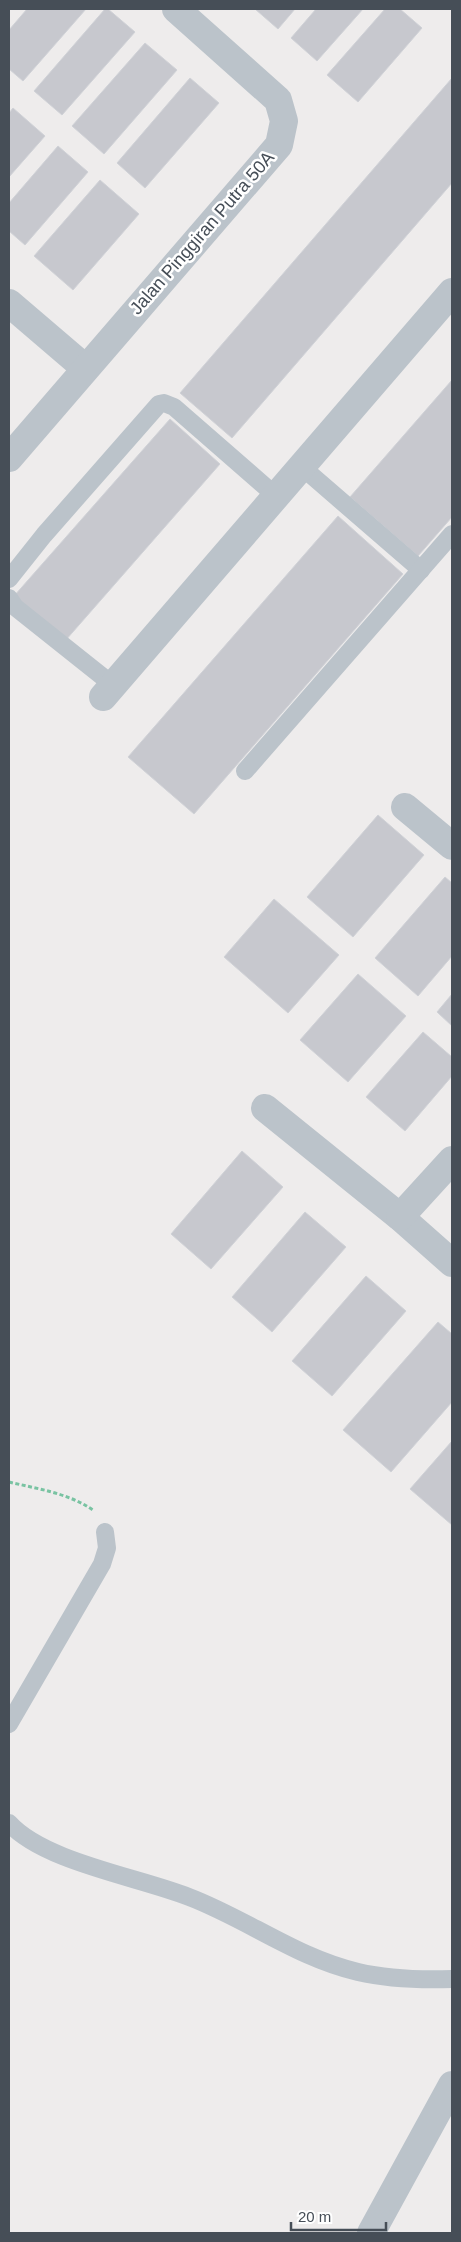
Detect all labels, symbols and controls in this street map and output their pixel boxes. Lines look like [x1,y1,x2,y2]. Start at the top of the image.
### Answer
street label: Jalan Pinggiran Putra 50A [126,148,278,318]
scale bar [291,2200,386,2232]
text: 20 m [298,2208,331,2225]

